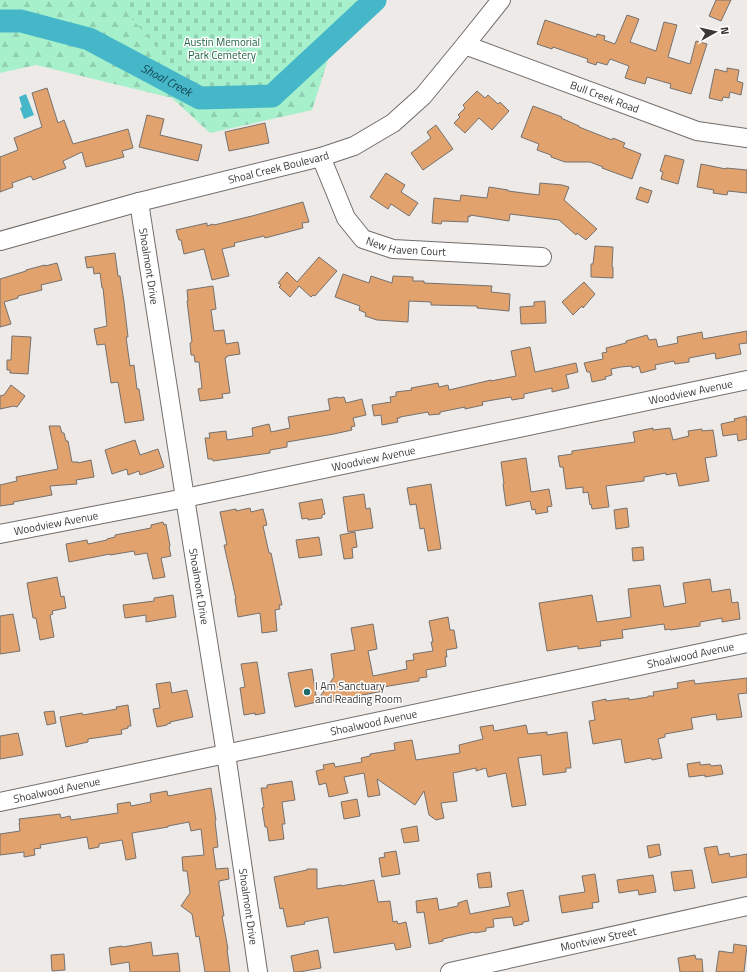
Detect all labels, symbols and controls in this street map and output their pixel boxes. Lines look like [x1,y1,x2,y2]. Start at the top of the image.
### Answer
north arrow [695,12,735,52]
text: N [716,26,733,35]
park label: Austin Memorial Park Cemetery [184,34,260,63]
water label: Shoal Creek [138,58,197,102]
street label: Bull Creek Road [568,77,642,117]
street label: Shoal Creek Boulevard [226,147,331,188]
street label: Shoalmont Drive [135,227,163,306]
street label: New Haven Court [364,233,446,260]
street label: Woodview Avenue [647,375,734,408]
street label: Woodview Avenue [330,442,417,475]
street label: Woodview Avenue [12,507,100,539]
street label: Shoalmont Drive [185,547,213,626]
street label: Shoalwood Avenue [646,638,736,672]
place label: I Am Sanctuary and Reading Room [315,678,402,707]
marker: I Am Sanctuary and Reading Room [302,687,312,697]
street label: Shoalwood Avenue [329,705,419,740]
street label: Shoalwood Avenue [12,773,102,807]
street label: Shoalmont Drive [235,867,262,946]
street label: Montview Street [559,923,638,955]

